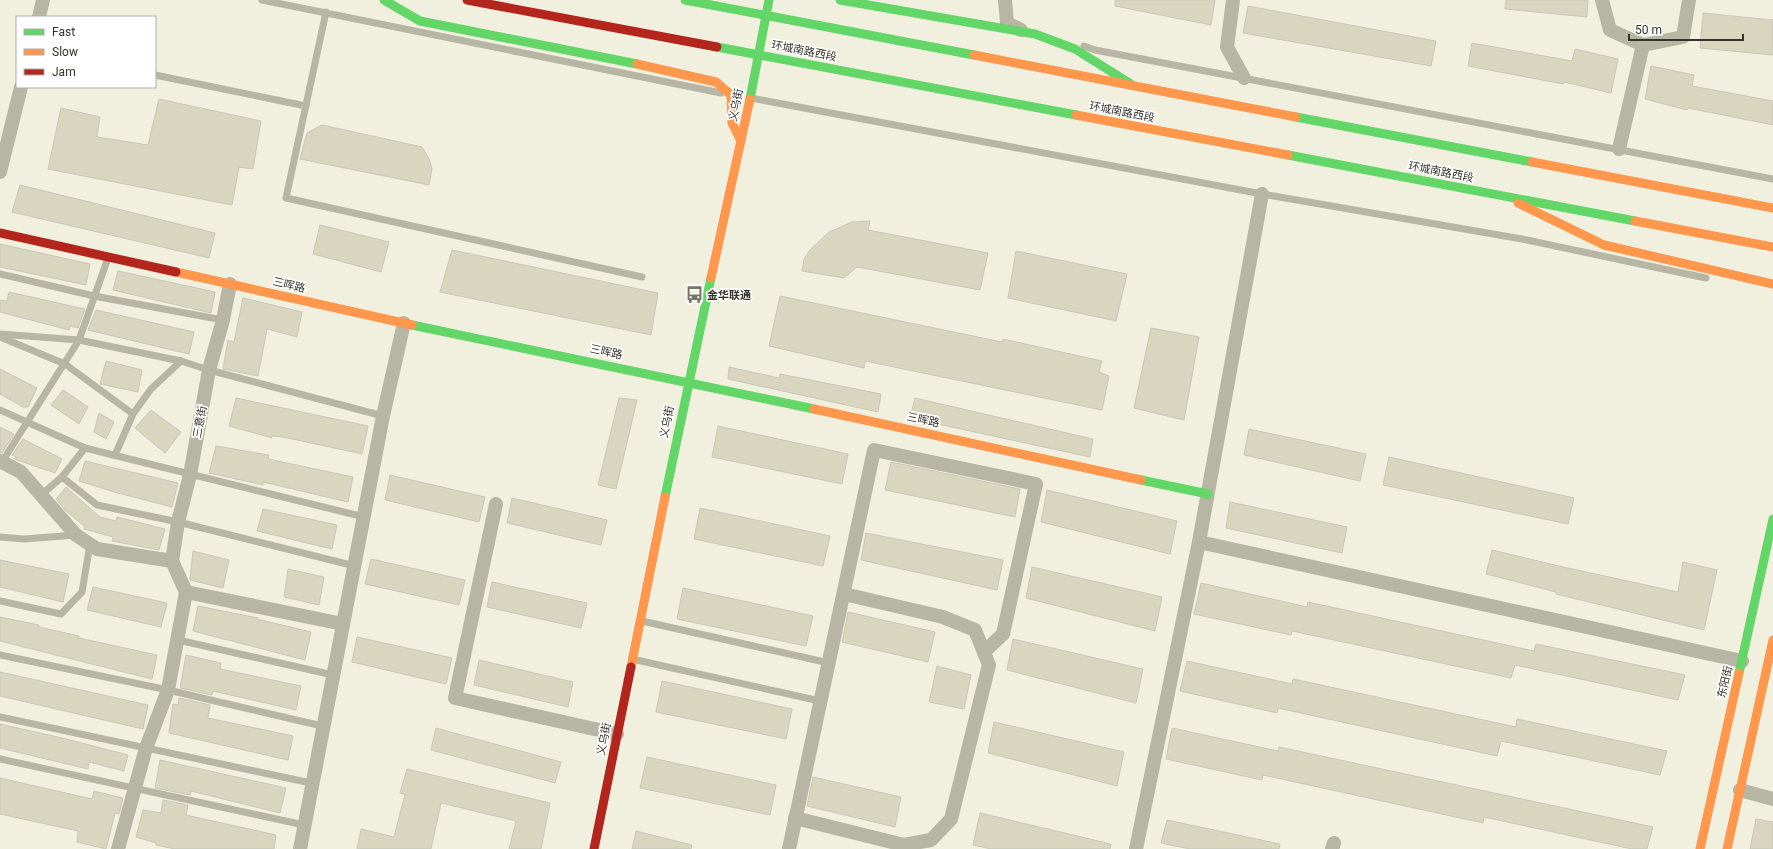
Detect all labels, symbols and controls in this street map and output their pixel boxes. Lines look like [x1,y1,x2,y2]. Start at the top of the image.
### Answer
legend [16,16,156,88]
scale bar [1629,16,1743,42]
text: 50 m [1635,23,1662,37]
text: Fast [52,25,75,39]
street label: 环城南路西段 [770,38,838,64]
text: Slow [52,45,78,59]
text: Jam [52,65,76,79]
street label: 义乌街 [726,88,746,122]
street label: 环城南路西段 [1088,99,1156,125]
street label: 环城南路西段 [1407,159,1475,185]
street label: 三晖路 [271,275,307,295]
bus stop icon: 金华联通 [684,285,704,305]
place label: 金华联通 [707,289,751,302]
street label: 三晖路 [589,342,623,362]
street label: 三意街 [191,405,209,439]
street label: 义乌街 [657,405,677,439]
street label: 三晖路 [906,410,940,430]
street label: 东阳街 [1715,664,1735,700]
street label: 义乌街 [594,722,614,756]

